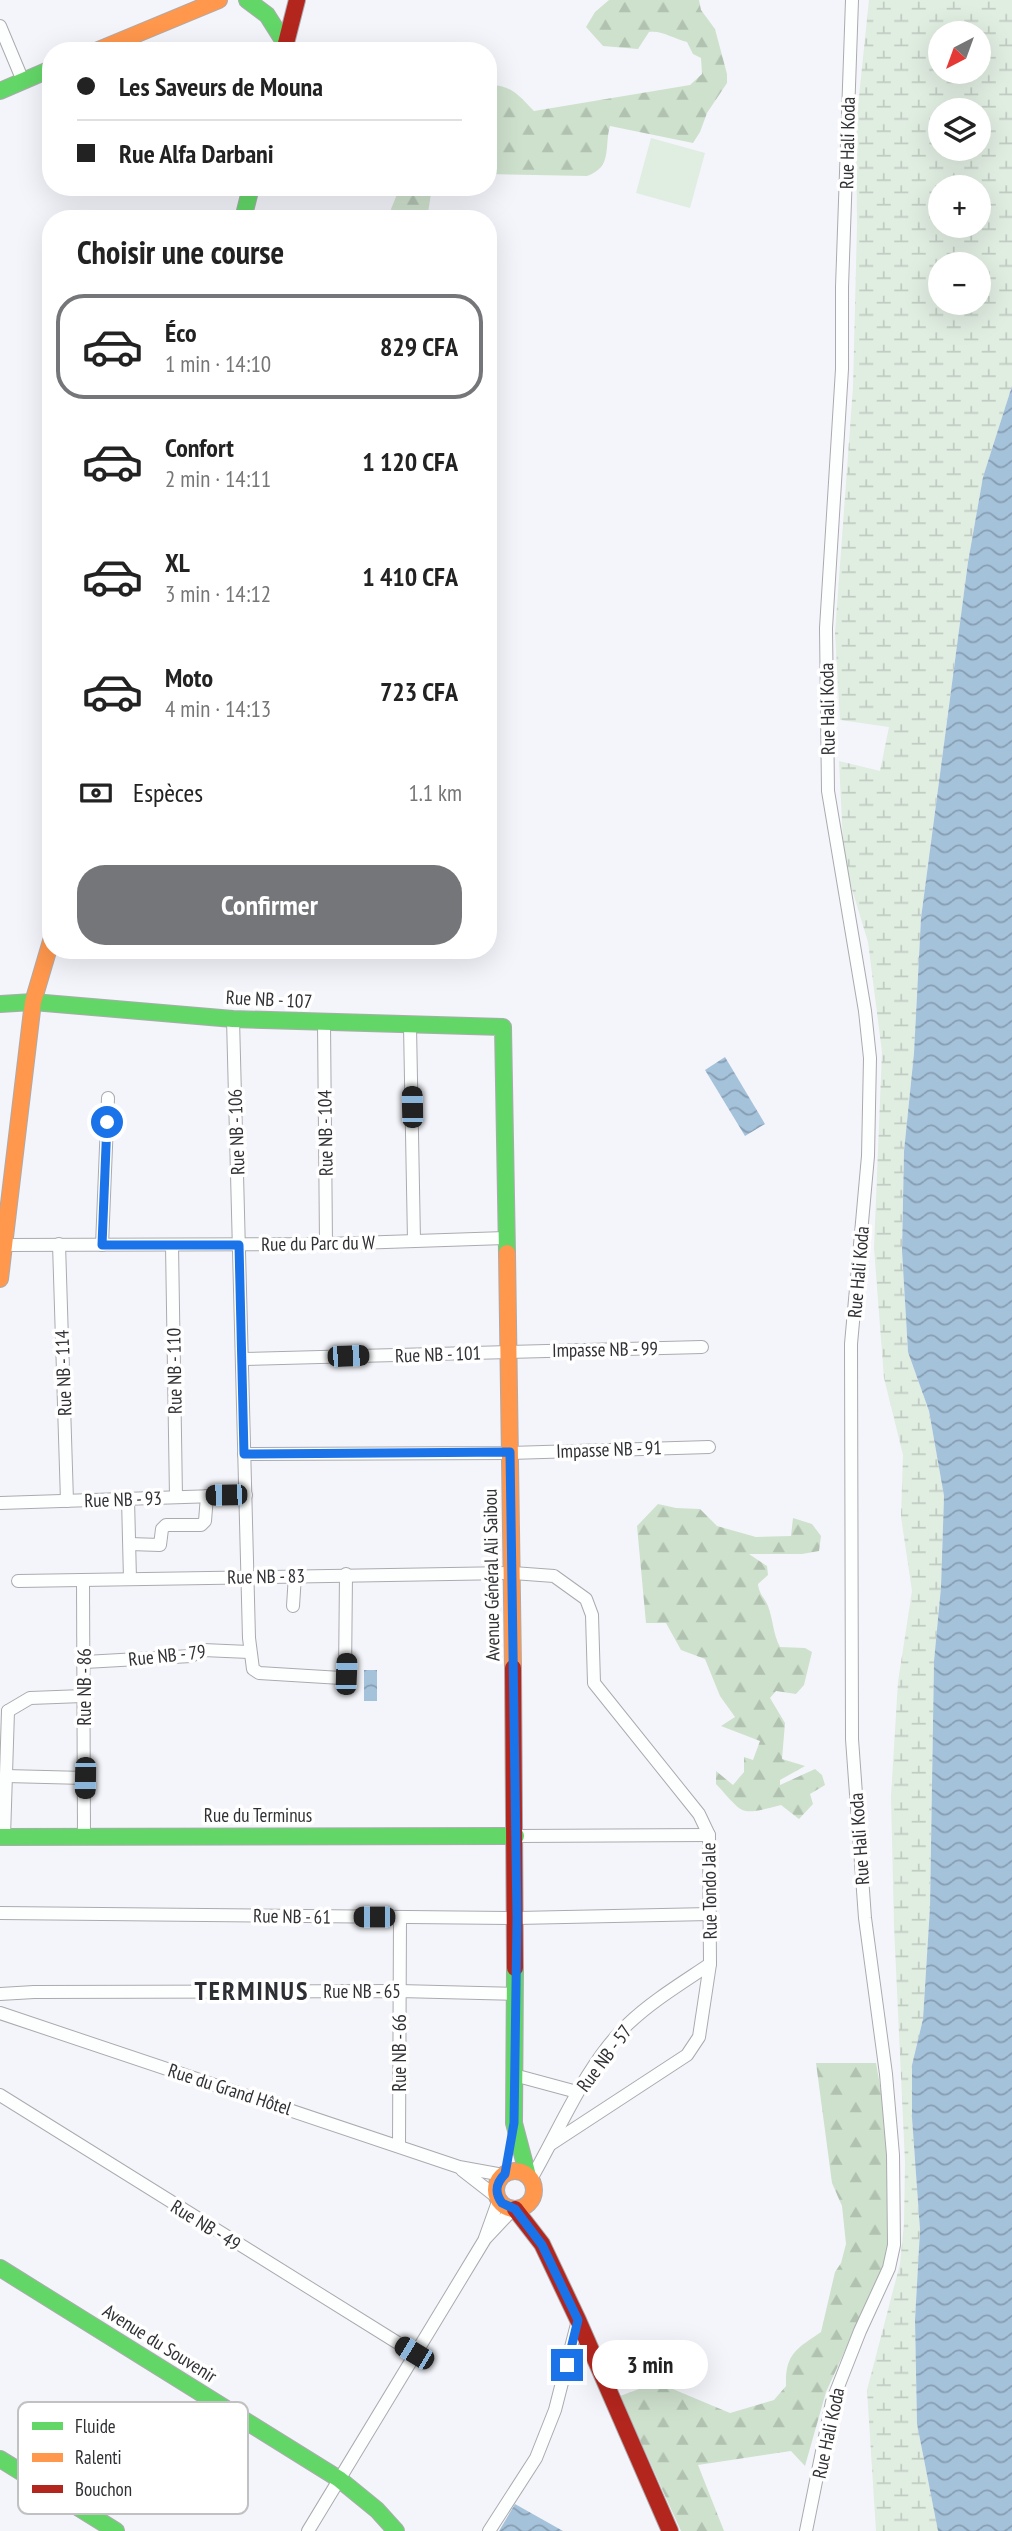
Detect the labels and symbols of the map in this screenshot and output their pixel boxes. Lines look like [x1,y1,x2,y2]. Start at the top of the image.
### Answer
north arrow [928,21,990,84]
street label: Rue Hali Koda [834,97,860,189]
street label: Rue Hali Koda [814,663,840,755]
street label: Rue NB - 107 [225,985,313,1013]
car [402,1086,423,1128]
street label: Rue NB - 106 [223,1088,249,1176]
street label: Rue NB - 104 [312,1089,338,1176]
route start [91,1106,123,1138]
street label: Rue Hali Koda [842,1225,874,1319]
street label: Rue du Parc du W [261,1230,375,1256]
street label: Rue NB - 110 [161,1328,187,1414]
street label: Rue NB - 114 [49,1329,76,1417]
street label: Impasse NB - 99 [552,1336,658,1362]
street label: Rue NB - 101 [394,1341,482,1367]
car [327,1345,370,1367]
street label: Impasse NB - 91 [556,1435,662,1463]
car [205,1484,248,1506]
street label: Rue NB - 93 [84,1486,162,1512]
street label: Avenue Général Ali Saibou [477,1489,505,1661]
street label: Rue NB - 83 [227,1563,305,1589]
street label: Rue NB - 79 [127,1639,207,1671]
street label: Rue NB - 86 [72,1648,96,1726]
car [335,1653,358,1695]
car [75,1757,96,1799]
street label: Rue Hali Koda [844,1792,874,1886]
street label: Rue du Terminus [204,1803,312,1827]
street label: Rue Tondo Jale [696,1842,722,1940]
street label: Rue NB - 61 [253,1903,331,1929]
car [354,1907,396,1928]
district label: TERMINUS [195,1974,309,2007]
street label: Rue NB - 65 [323,1979,401,2003]
street label: Rue NB - 66 [387,2014,411,2092]
street label: Rue NB - 57 [571,2020,637,2096]
street label: Rue du Grand Hôtel [165,2058,295,2120]
street label: Rue NB - 49 [167,2194,245,2256]
street label: Avenue du Souvenir [98,2298,222,2388]
car [391,2333,438,2373]
callout: 3 min [592,2340,707,2390]
route end [551,2349,583,2381]
street label: Rue Hali Koda [807,2385,849,2481]
legend [18,2402,248,2514]
text: Fluide [75,2414,116,2438]
text: Ralenti [75,2445,122,2469]
text: Bouchon [75,2477,132,2501]

